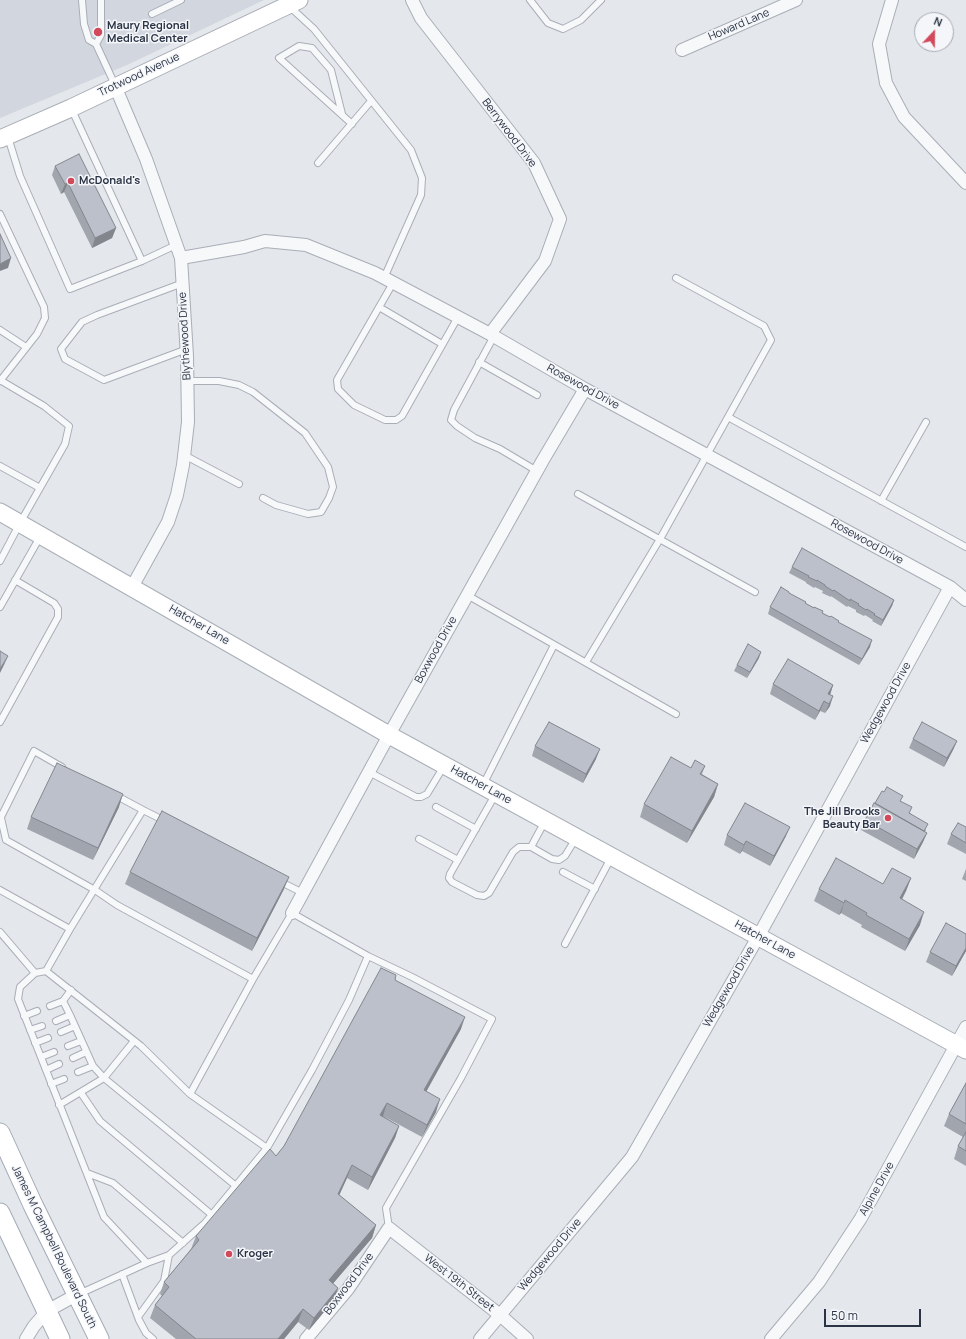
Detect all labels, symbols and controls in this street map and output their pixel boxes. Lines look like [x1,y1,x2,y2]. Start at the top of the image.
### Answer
street label: Howard Lane [706,6,772,44]
north arrow [914,12,954,52]
text: N [932,13,945,30]
place label: Maury Regional Medical Center [107,19,189,45]
marker: Maury Regional Medical Center [92,26,104,38]
street label: Trotwood Avenue [96,50,182,100]
street label: Berrywood Drive [479,96,539,170]
place label: McDonald's [79,174,140,188]
marker: McDonald's [66,176,76,186]
street label: Blythewood Drive [176,292,194,380]
street label: Rosewood Drive [544,362,622,412]
street label: Rosewood Drive [828,517,906,567]
street label: Hatcher Lane [166,602,232,648]
street label: Boxwood Drive [412,614,460,686]
street label: Wedgewood Drive [858,660,914,746]
street label: Hatcher Lane [448,763,514,807]
place label: The Jill Brooks Beauty Bar [804,805,880,831]
marker: The Jill Brooks Beauty Bar [883,813,893,823]
street label: Hatcher Lane [732,918,798,962]
street label: Wedgewood Drive [701,944,757,1030]
street label: Alpine Drive [857,1160,897,1218]
street label: James M Campbell Boulevard South [9,1163,99,1331]
street label: Wedgewood Drive [516,1216,584,1294]
place label: Kroger [237,1247,273,1261]
marker: Kroger [224,1249,234,1259]
street label: Boxwood Drive [321,1250,377,1318]
street label: West 19th Street [421,1252,497,1314]
scale bar [826,1301,923,1327]
text: 50 m [831,1307,858,1324]

